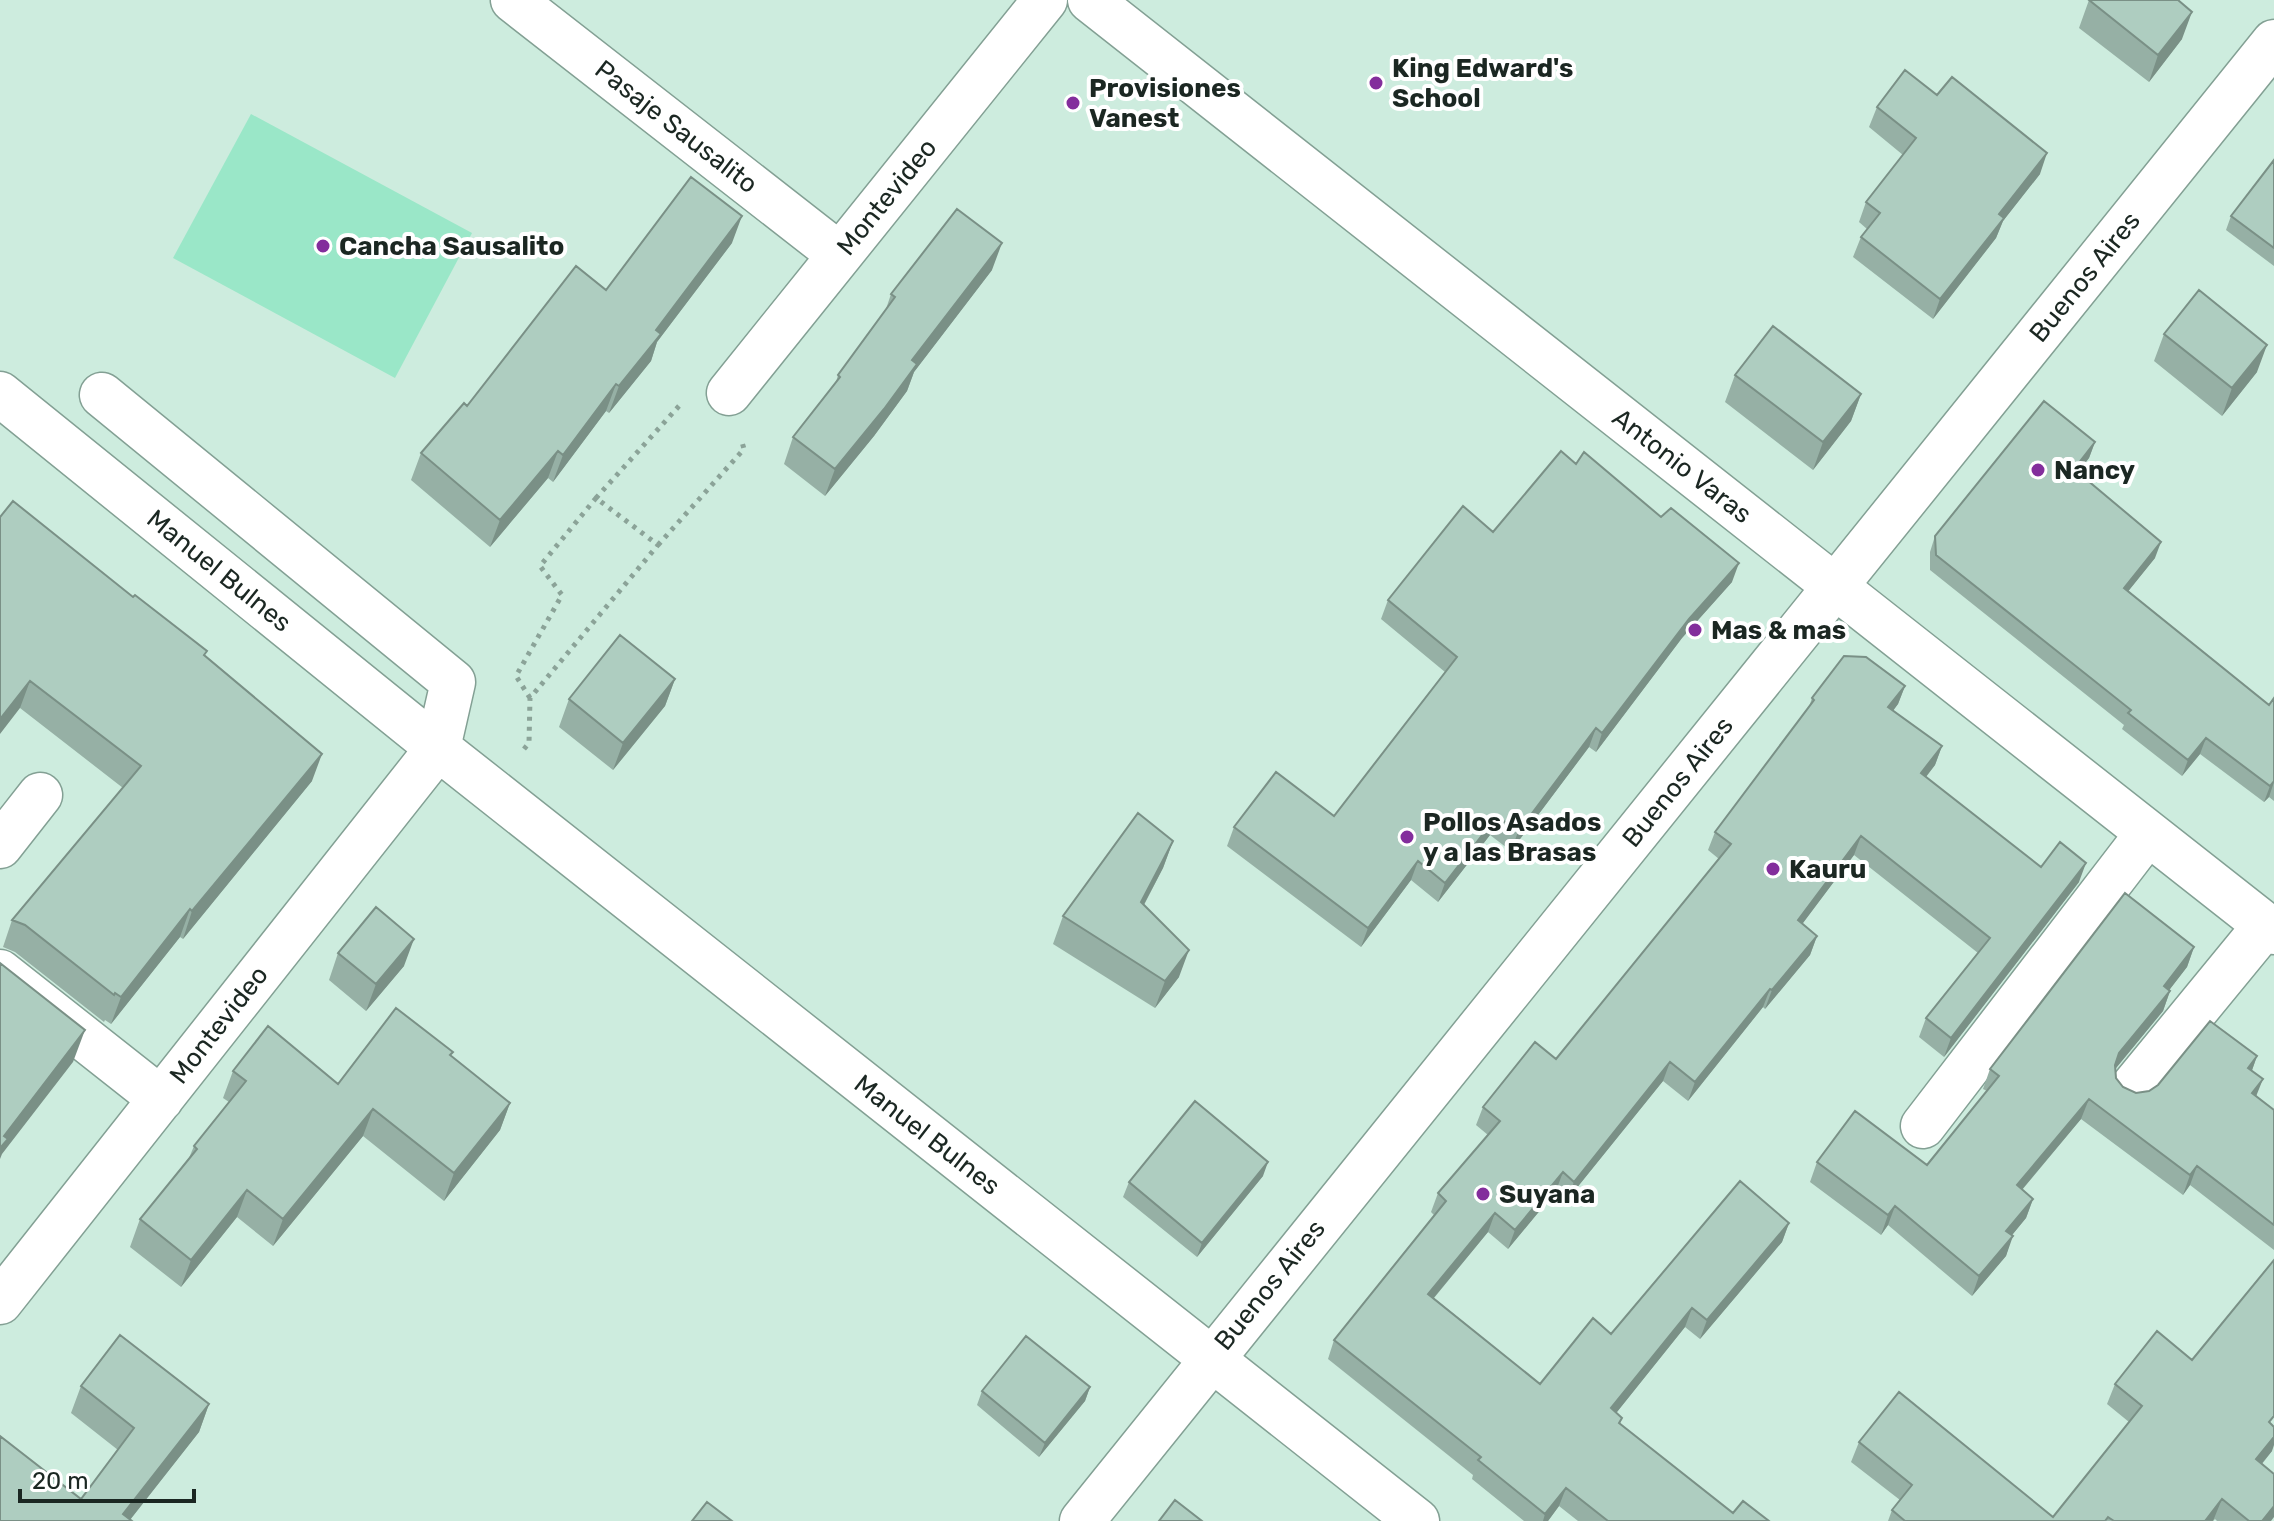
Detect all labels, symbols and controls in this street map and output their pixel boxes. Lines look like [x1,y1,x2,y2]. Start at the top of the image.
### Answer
place label: King Edward's School [1392,53,1573,114]
street label: Pasaje Sausalito [589,54,763,200]
place label: Provisiones Vanest [1089,73,1241,134]
marker: King Edward's School [1367,74,1385,92]
marker: Provisiones Vanest [1064,94,1082,112]
street label: Montevideo [831,132,943,262]
street label: Buenos Aires [2023,206,2147,348]
place label: Cancha Sausalito [339,231,564,262]
marker: Cancha Sausalito [314,237,332,255]
street label: Antonio Varas [1606,402,1758,530]
place label: Nancy [2054,455,2136,486]
marker: Nancy [2029,461,2047,479]
street label: Manuel Bulnes [141,503,297,639]
place label: Mas & mas [1711,615,1846,646]
marker: Mas & mas [1686,621,1704,639]
street label: Buenos Aires [1616,711,1740,853]
place label: Pollos Asados y a las Brasas [1423,807,1601,868]
marker: Pollos Asados y a las Brasas [1398,828,1416,846]
place label: Kauru [1789,854,1867,885]
marker: Kauru [1764,860,1782,878]
street label: Montevideo [163,960,275,1090]
street label: Manuel Bulnes [848,1068,1006,1202]
place label: Suyana [1499,1179,1595,1210]
marker: Suyana [1474,1185,1492,1203]
street label: Buenos Aires [1208,1214,1332,1356]
scale bar [20,1453,194,1503]
text: 20 m [32,1467,89,1495]

